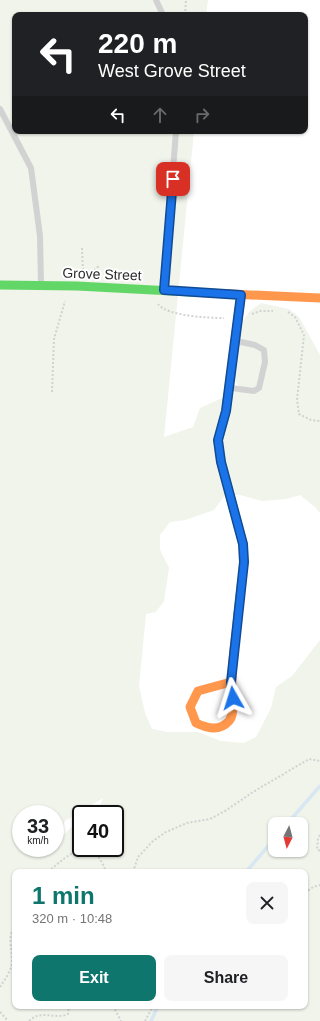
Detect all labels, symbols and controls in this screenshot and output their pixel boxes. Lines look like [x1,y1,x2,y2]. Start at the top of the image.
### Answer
icon: left [32,28,84,80]
text: 220 m [98,28,177,59]
text: West Grove Street [98,61,246,81]
icon: left [107,104,129,126]
icon: ahead [149,104,171,126]
icon: right [191,104,213,126]
pin [156,162,190,196]
icon: arrive [162,168,184,190]
street label: Grove Street [62,265,142,283]
position arrow [212,677,254,719]
speed limit sign: 40 [72,805,124,857]
text: 33 [27,815,49,837]
north arrow [268,817,308,857]
map controls [268,817,308,857]
text: km/h [27,835,49,846]
text: 1 min [32,882,95,909]
button: close [246,882,288,924]
text: 320 m · 10:48 [32,911,112,926]
button: Exit [32,955,156,1001]
button: Share [164,955,288,1001]

